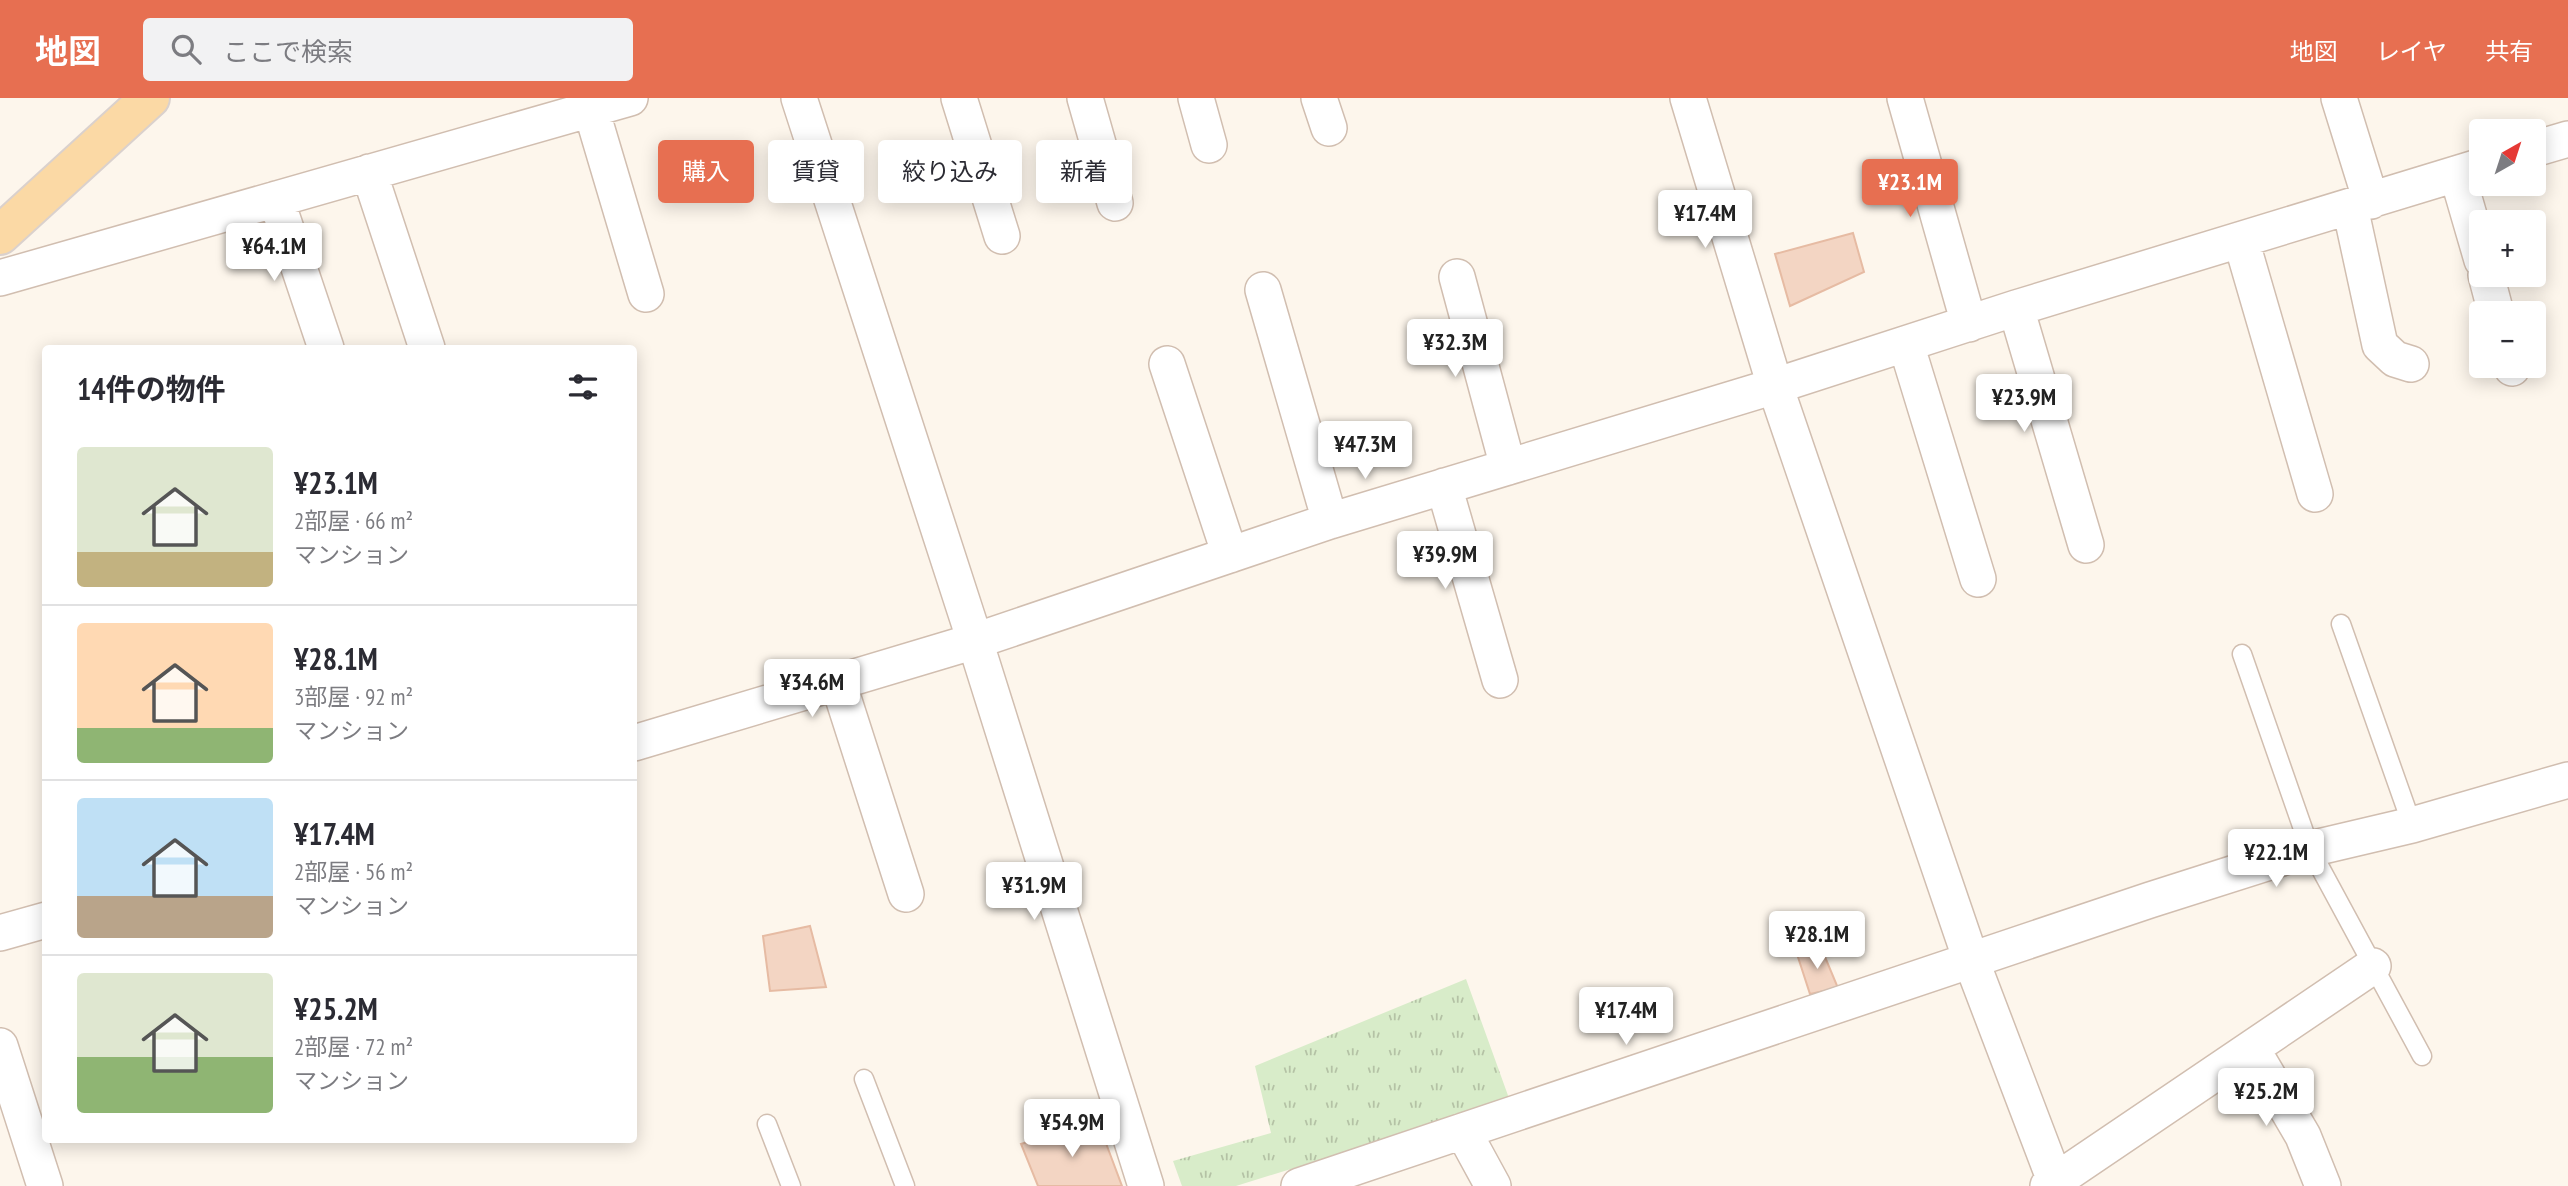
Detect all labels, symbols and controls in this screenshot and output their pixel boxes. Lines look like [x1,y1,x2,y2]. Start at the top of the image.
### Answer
search box [143,18,633,81]
text: 地図 [35,29,101,72]
icon: search [167,30,205,68]
text: ここで検索 [223,35,353,68]
text: 地図 [2290,36,2338,67]
text: レイヤ [2376,36,2447,67]
text: 共有 [2485,36,2533,67]
north arrow [2469,119,2546,196]
map controls [2469,119,2546,378]
chip: 購入 [658,140,754,203]
chip: 賃貸 [768,140,864,203]
chip: 絞り込み [878,140,1022,203]
chip: 新着 [1036,140,1132,203]
pin: ¥23.1M [1853,159,1967,219]
text: ¥23.1M [1878,167,1942,196]
pin: ¥17.4M [1648,190,1762,250]
text: ¥17.4M [1674,198,1736,227]
button: + [2469,210,2546,287]
pin: ¥64.1M [217,223,331,283]
text: ¥64.1M [242,231,306,260]
button: − [2469,301,2546,378]
pin: ¥32.3M [1398,320,1512,379]
text: ¥32.3M [1423,327,1487,356]
icon: filters [564,368,602,406]
text: 14件の物件 [77,369,226,408]
pin: ¥23.9M [1967,374,2081,434]
text: ¥23.9M [1992,382,2056,411]
pin: ¥47.3M [1308,422,1422,481]
text: ¥47.3M [1334,429,1396,458]
text: ¥23.1M [294,463,378,502]
icon: home [133,475,217,559]
text: 2部屋 · 66 m² [294,506,413,535]
pin: ¥39.9M [1388,532,1502,591]
text: ¥39.9M [1413,539,1477,568]
text: マンション [294,540,409,569]
text: ¥28.1M [294,639,378,678]
icon: home [133,651,217,735]
pin: ¥34.6M [755,660,869,719]
text: ¥34.6M [780,667,844,696]
text: 3部屋 · 92 m² [294,682,413,711]
text: マンション [294,716,409,745]
text: ¥17.4M [294,814,375,853]
icon: home [133,826,217,910]
pin: ¥22.1M [2219,830,2333,889]
text: ¥22.1M [2244,837,2308,866]
text: 2部屋 · 56 m² [294,857,413,886]
pin: ¥31.9M [977,862,1091,922]
text: ¥31.9M [1002,870,1066,899]
text: マンション [294,891,409,920]
pin: ¥28.1M [1760,912,1874,971]
text: ¥28.1M [1785,919,1849,948]
pin: ¥17.4M [1569,988,1683,1047]
text: ¥25.2M [294,989,378,1028]
text: ¥17.4M [1595,995,1657,1024]
icon: home [133,1001,217,1085]
text: 2部屋 · 72 m² [294,1032,413,1061]
text: マンション [294,1066,409,1095]
pin: ¥25.2M [2209,1068,2323,1128]
text: ¥25.2M [2234,1076,2298,1105]
pin: ¥54.9M [1015,1100,1129,1159]
text: ¥54.9M [1040,1107,1104,1136]

